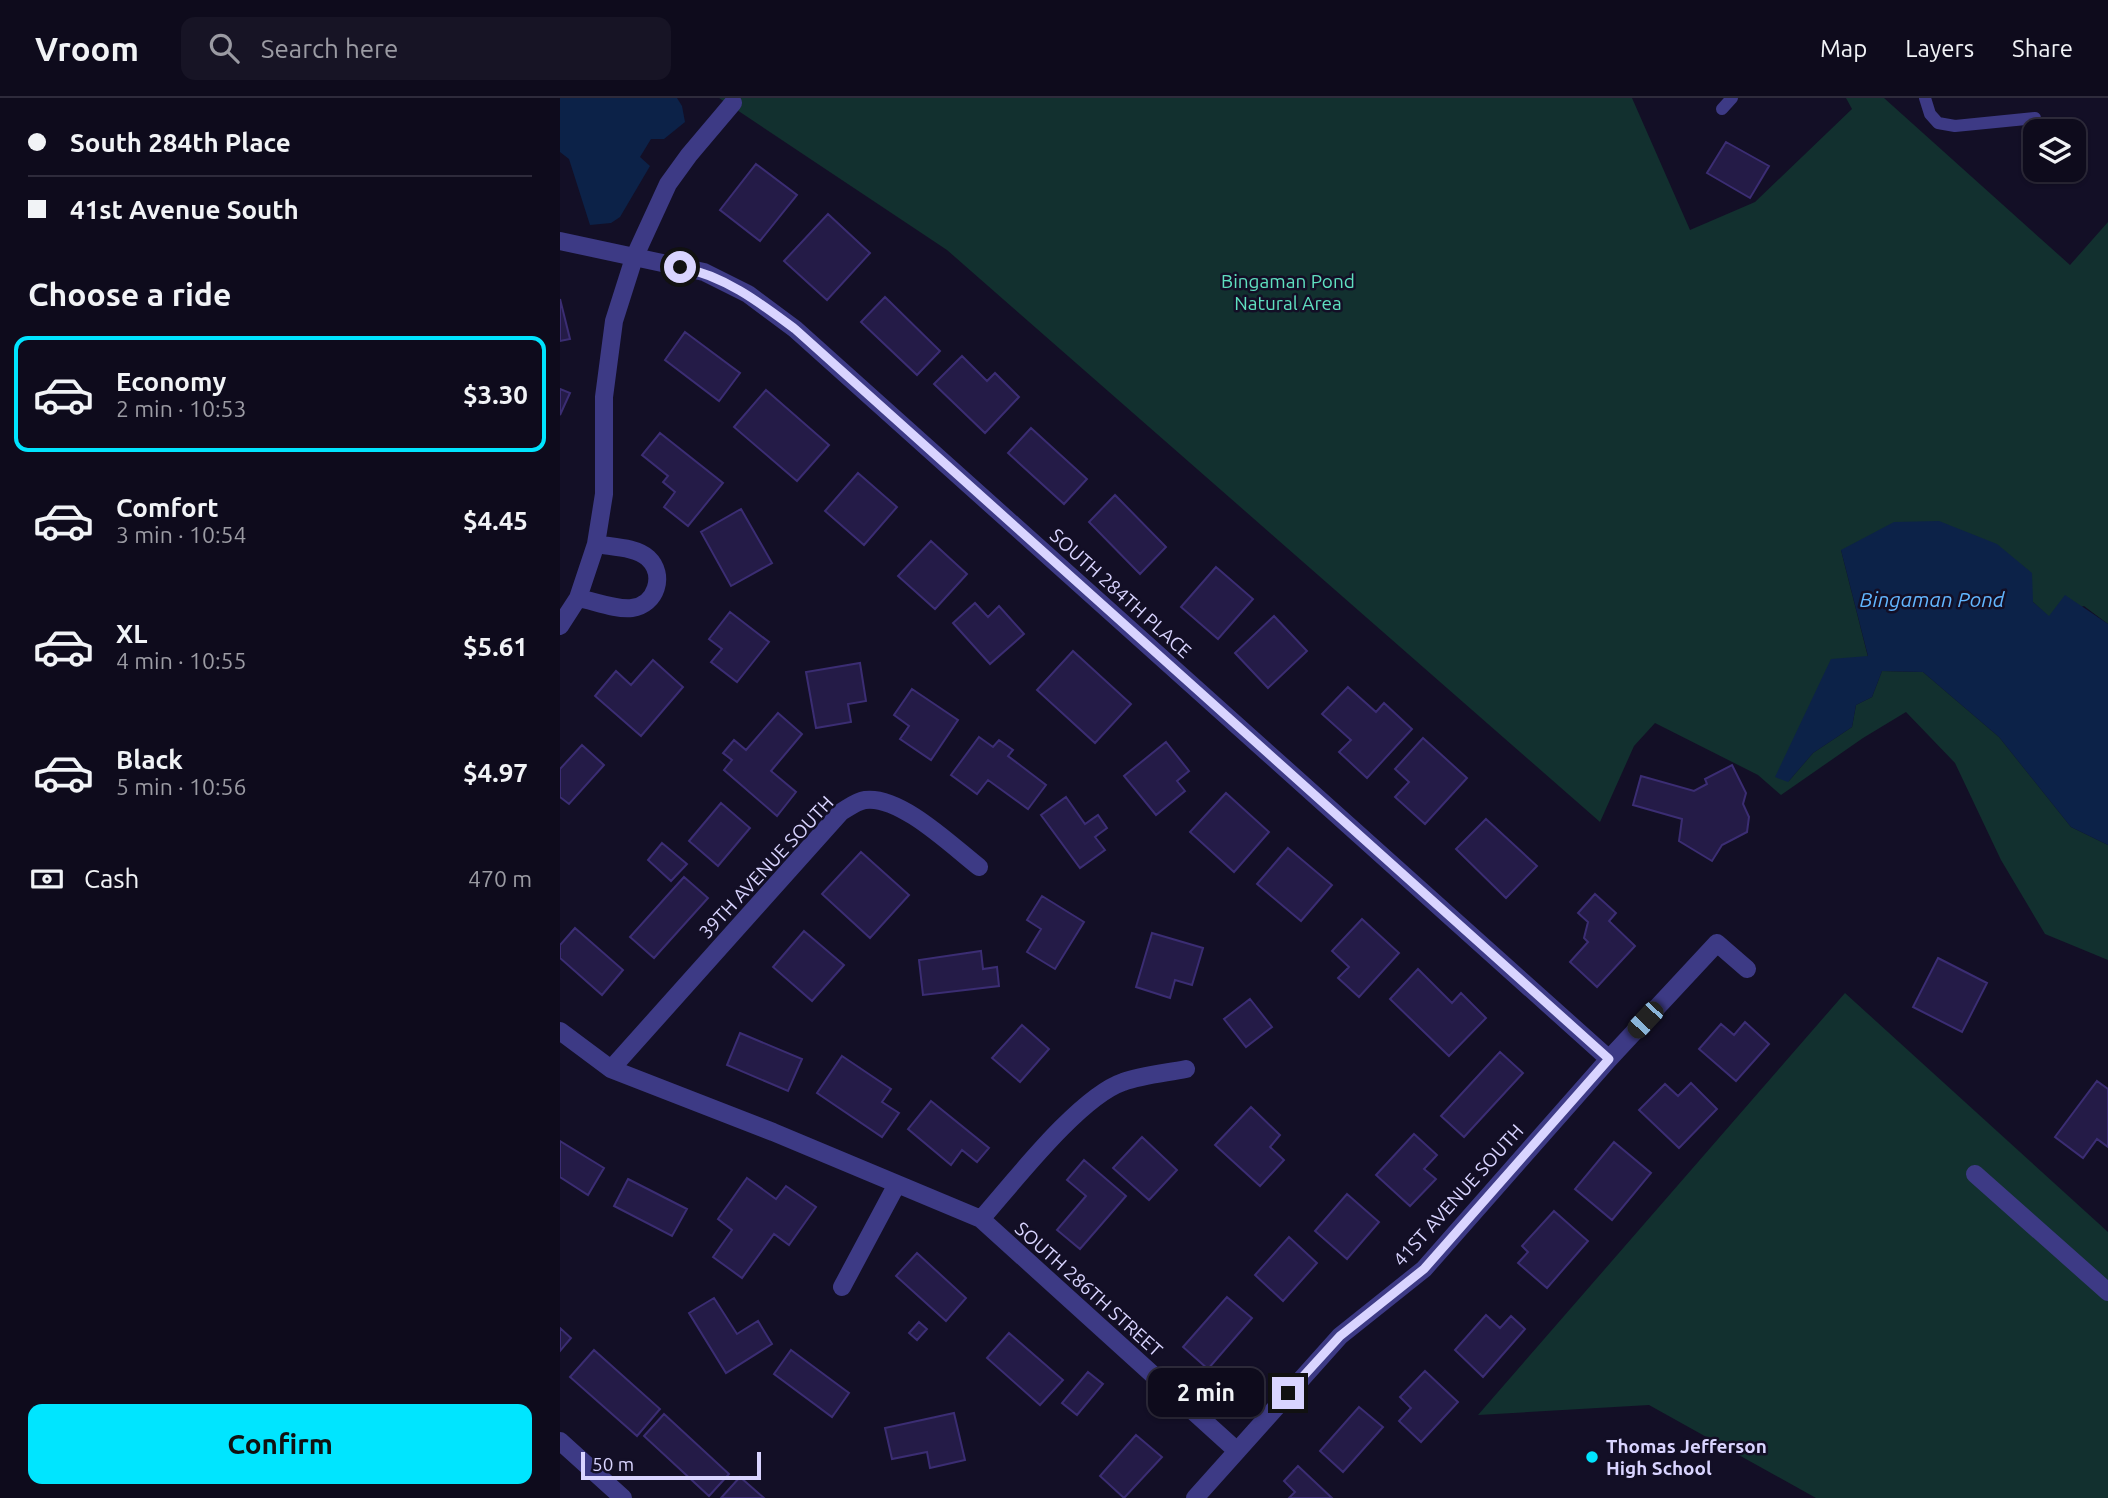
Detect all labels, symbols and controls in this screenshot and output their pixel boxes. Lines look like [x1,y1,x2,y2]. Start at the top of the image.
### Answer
search box [181,17,671,80]
icon: search [205,29,243,67]
text: Vroom [35,30,139,67]
text: Search here [261,34,398,63]
text: Map [1820,35,1867,62]
text: Layers [1905,35,1974,62]
text: Share [2012,35,2073,62]
map controls [2023,119,2086,182]
button: layers [2023,119,2086,182]
text: South 284th Place [70,128,291,157]
text: 41st Avenue South [70,195,299,224]
route start [664,251,696,283]
park label: Bingaman Pond Natural Area [1221,270,1355,314]
text: Choose a ride [28,276,231,312]
icon: car [32,363,95,426]
text: Economy [116,367,226,396]
text: $3.30 [463,380,528,409]
text: 2 min · 10:53 [116,396,247,421]
icon: car [32,489,95,552]
text: Comfort [116,493,219,522]
text: $4.45 [463,506,528,535]
text: 3 min · 10:54 [116,522,247,547]
street label: SOUTH 284TH PLACE [1046,524,1196,662]
water label: Bingaman Pond [1859,587,2006,611]
icon: car [32,615,95,678]
text: XL [116,619,147,648]
text: $5.61 [463,632,528,661]
text: 4 min · 10:55 [116,648,247,673]
icon: car [32,741,95,804]
text: Black [116,745,183,774]
text: $4.97 [463,758,528,787]
text: 5 min · 10:56 [116,774,247,799]
street label: 39TH AVENUE SOUTH [694,791,838,943]
icon: cash [28,860,66,898]
text: Cash [84,864,139,893]
text: 470 m [468,866,532,891]
car [1623,997,1668,1043]
street label: 41ST AVENUE SOUTH [1388,1119,1528,1271]
street label: SOUTH 286TH STREET [1011,1217,1167,1361]
callout: 2 min [1148,1368,1264,1418]
route end [1272,1377,1304,1409]
text: 2 min [1177,1380,1235,1405]
button: Confirm [28,1404,532,1484]
place label: Thomas Jefferson High School [1606,1435,1767,1479]
scale bar [581,1449,761,1481]
marker: Thomas Jefferson High School [1584,1449,1600,1465]
text: 50 m [592,1453,634,1475]

